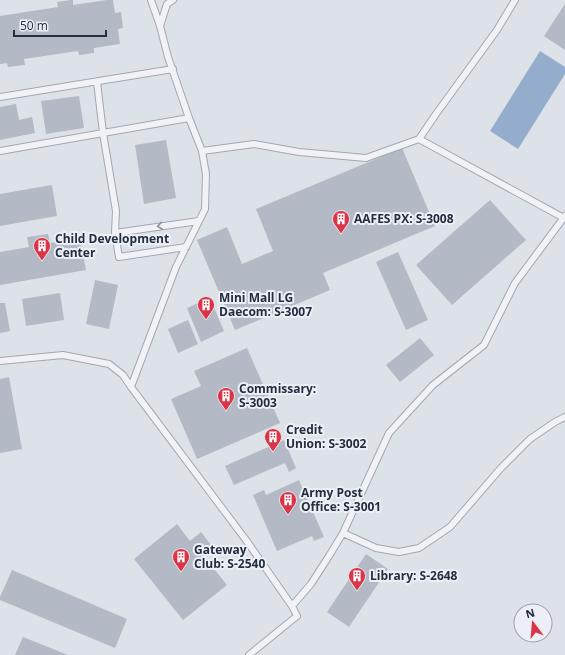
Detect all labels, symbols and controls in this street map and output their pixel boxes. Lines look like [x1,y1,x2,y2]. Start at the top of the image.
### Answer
scale bar [14,12,106,38]
text: 50 m [20,17,48,34]
building icon: AAFES PX: S-3008 [331,209,351,234]
place label: AAFES PX: S-3008 [354,210,454,227]
one-way arrow [157,221,163,230]
place label: Child Development Center [55,230,169,261]
building icon: Child Development Center [32,236,52,261]
place label: Mini Mall LG Daecom: S-3007 [219,289,312,320]
building icon: Mini Mall LG Daecom: S-3007 [196,295,216,320]
place label: Commissary: S-3003 [239,380,316,411]
building icon: Commissary: S-3003 [216,386,236,411]
place label: Credit Union: S-3002 [286,421,367,452]
building icon: Credit Union: S-3002 [263,427,283,452]
place label: Army Post Office: S-3001 [301,484,381,515]
building icon: Army Post Office: S-3001 [278,490,298,515]
place label: Gateway Club: S-2540 [194,541,265,572]
building icon: Gateway Club: S-2540 [171,547,191,572]
building icon: Library: S-2648 [347,566,367,591]
place label: Library: S-2648 [370,567,458,584]
north arrow [513,603,553,643]
text: N [524,604,536,621]

